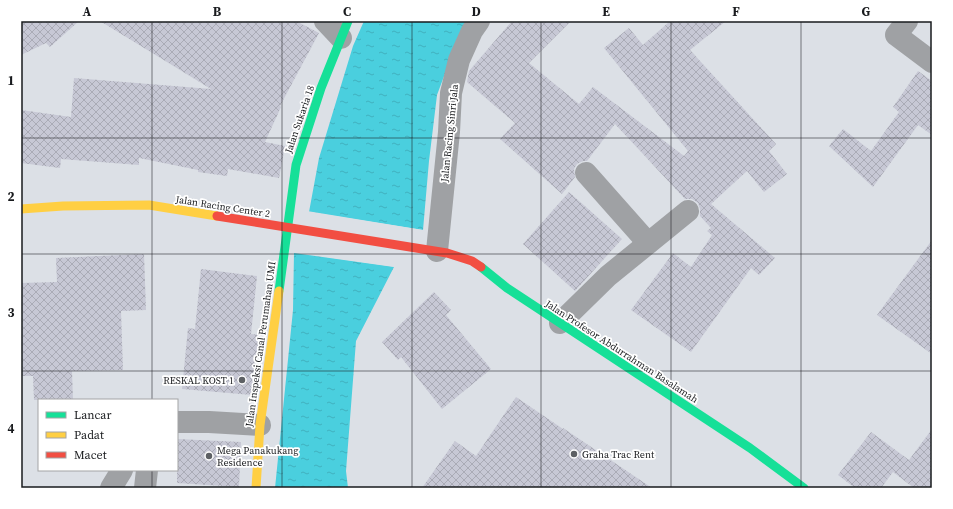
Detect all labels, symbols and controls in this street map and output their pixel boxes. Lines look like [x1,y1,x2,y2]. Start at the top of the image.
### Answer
text: A [83,3,92,20]
text: B [213,3,222,20]
text: C [343,3,351,20]
text: D [471,3,481,20]
text: E [602,3,610,20]
text: F [732,3,740,20]
text: G [862,3,871,20]
text: 1 [7,72,15,89]
street label: Jalan Racing Sinri Jala [438,83,461,184]
street label: Jalan Sukaria 18 [281,84,317,156]
text: 2 [7,188,15,205]
street label: Jalan Racing Center 2 [174,192,271,220]
street label: Jalan Inspeksi Canal Perumahan UMI [242,260,279,429]
street label: Jalan Profesor Abdurrahman Basalamah [542,296,701,406]
text: 3 [7,304,15,321]
place label: RESKAL KOST 1 [163,374,234,387]
marker: RESKAL KOST 1 [237,375,247,385]
legend [38,399,178,471]
text: Lancar [74,407,111,423]
text: 4 [7,420,15,437]
text: Padat [74,427,104,443]
place label: Mega Panakukang Residence [217,444,298,469]
text: Macet [74,447,107,463]
place label: Graha Trac Rent [582,448,655,461]
marker: Graha Trac Rent [569,449,579,459]
marker: Mega Panakukang Residence [204,451,214,461]

